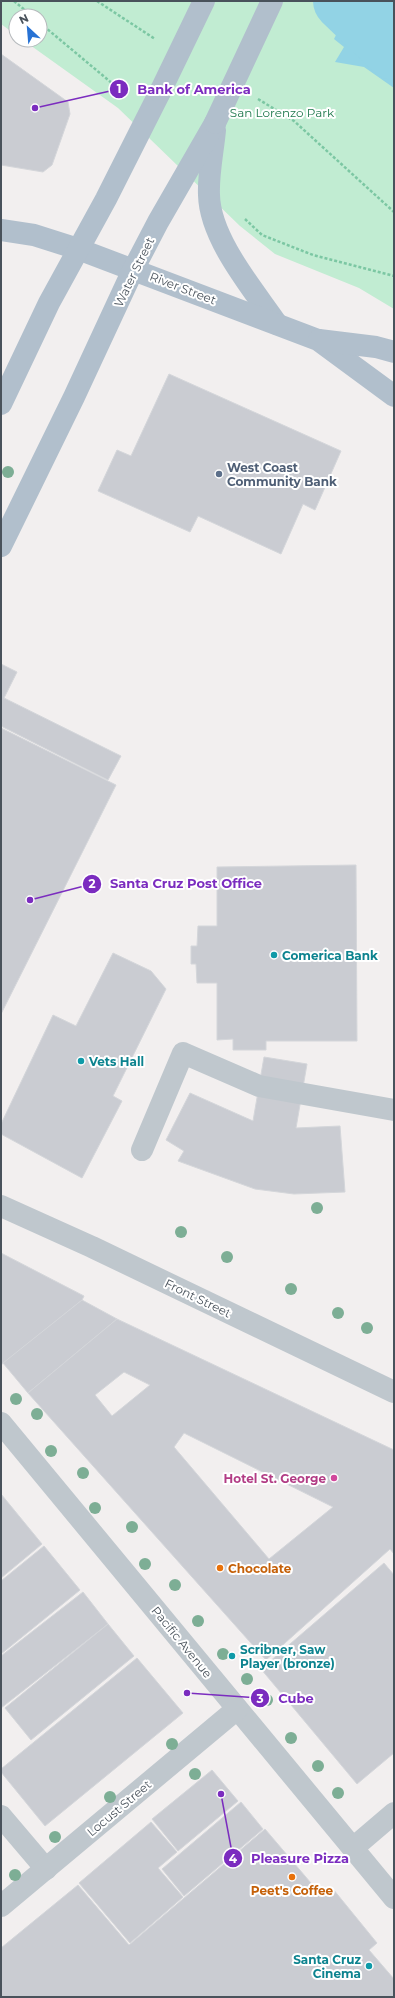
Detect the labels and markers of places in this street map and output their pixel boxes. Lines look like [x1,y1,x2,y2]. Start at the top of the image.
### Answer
callout: Bank of America [109,77,258,102]
place label: West Coast Community Bank [227,460,337,489]
marker: West Coast Community Bank [214,469,224,479]
callout: Santa Cruz Post Office [82,871,270,896]
place label: Comerica Bank [282,948,378,963]
marker: Comerica Bank [269,950,279,960]
place label: Vets Hall [88,1054,144,1069]
marker: Vets Hall [76,1056,86,1066]
place label: Hotel St. George [224,1471,326,1486]
marker: Hotel St. George [329,1473,339,1483]
place label: Chocolate [228,1561,292,1576]
marker: Chocolate [215,1563,225,1573]
place label: Scribner, Saw Player (bronze) [240,1642,335,1671]
marker: Scribner, Saw Player (bronze) [227,1651,237,1661]
callout: Cube [250,1686,321,1711]
callout: Pleasure Pizza [223,1846,357,1871]
marker: Peet's Coffee [287,1872,297,1882]
place label: Peet's Coffee [251,1883,334,1898]
place label: Santa Cruz Cinema [293,1952,361,1981]
marker: Santa Cruz Cinema [364,1961,374,1971]

